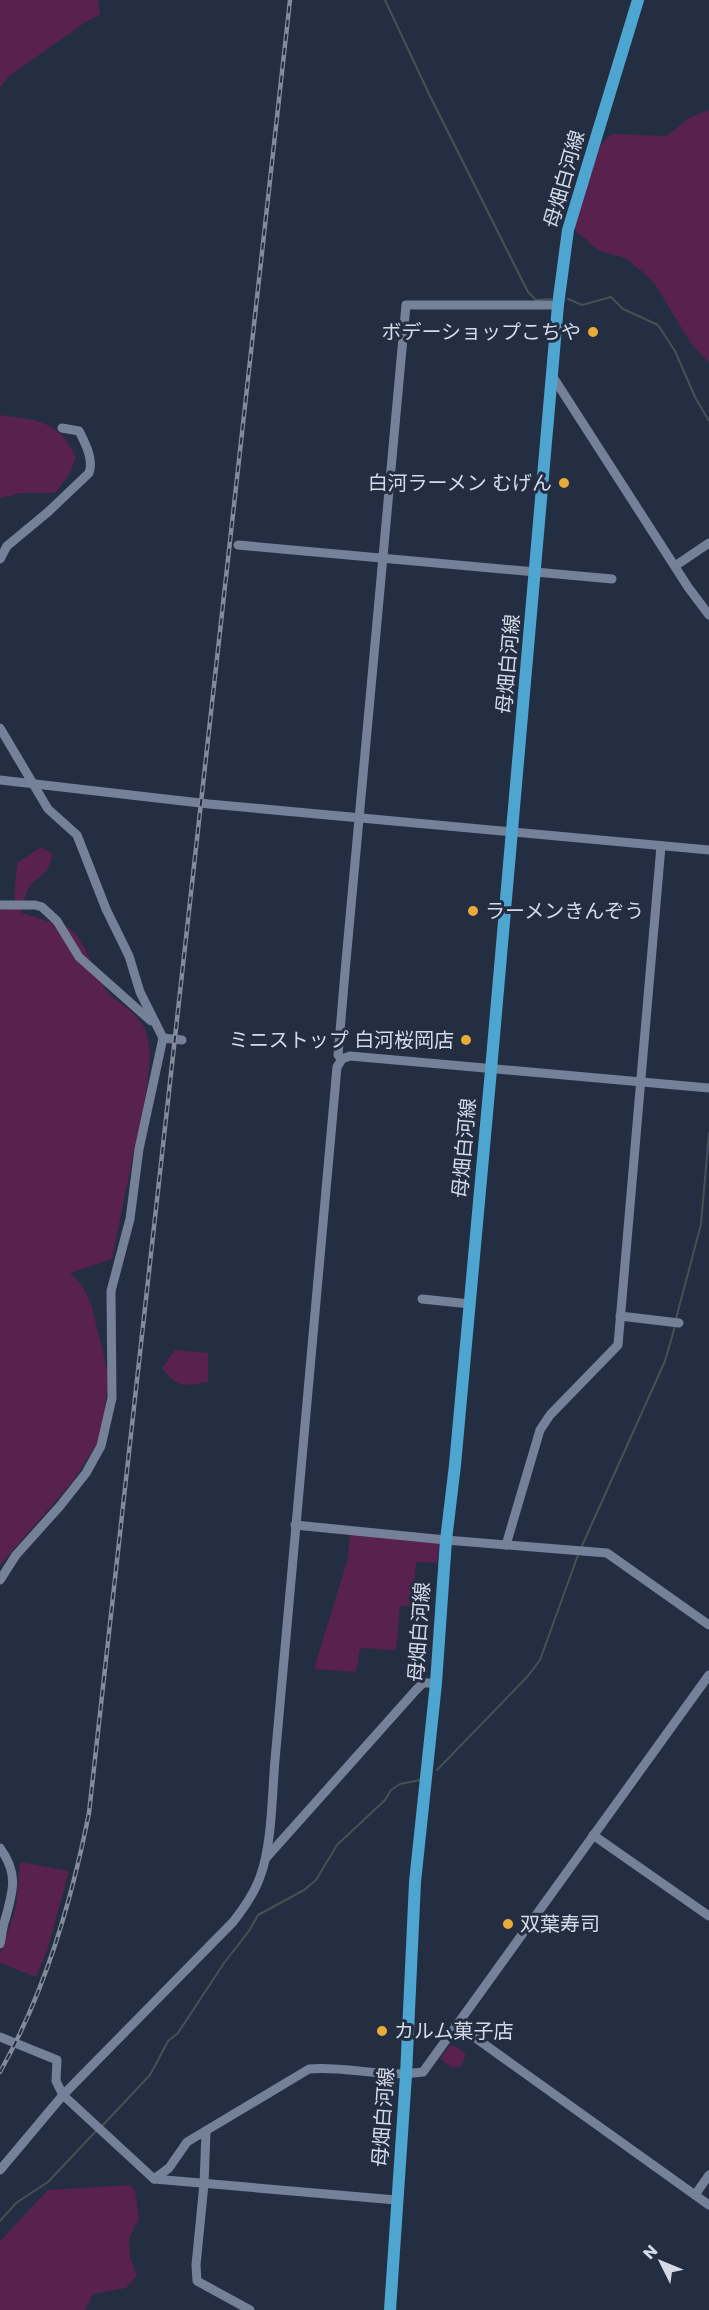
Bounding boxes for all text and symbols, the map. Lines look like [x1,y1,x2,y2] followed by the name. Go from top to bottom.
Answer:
[537,127,591,231] street label: 母畑白河線
[381,318,581,346] place label: ボデーショップこちや
[586,325,600,339] marker: ボデーショップこちや
[367,469,552,497] place label: 白河ラーメン むげん
[557,476,571,490] marker: 白河ラーメン むげん
[490,613,526,715] street label: 母畑白河線
[485,897,644,925] place label: ラーメンきんぞう
[466,904,480,918] marker: ラーメンきんぞう
[229,1026,454,1054] place label: ミニストップ 白河桜岡店
[459,1033,473,1047] marker: ミニストップ 白河桜岡店
[446,1097,482,1199] street label: 母畑白河線
[402,1581,436,1683] street label: 母畑白河線
[520,1910,600,1938] place label: 双葉寿司
[501,1917,515,1931] marker: 双葉寿司
[394,2017,514,2045] place label: カルム菓子店
[375,2024,389,2038] marker: カルム菓子店
[366,2066,400,2168] street label: 母畑白河線
[631,2232,691,2292] north arrow
[638,2240,663,2264] text: N

